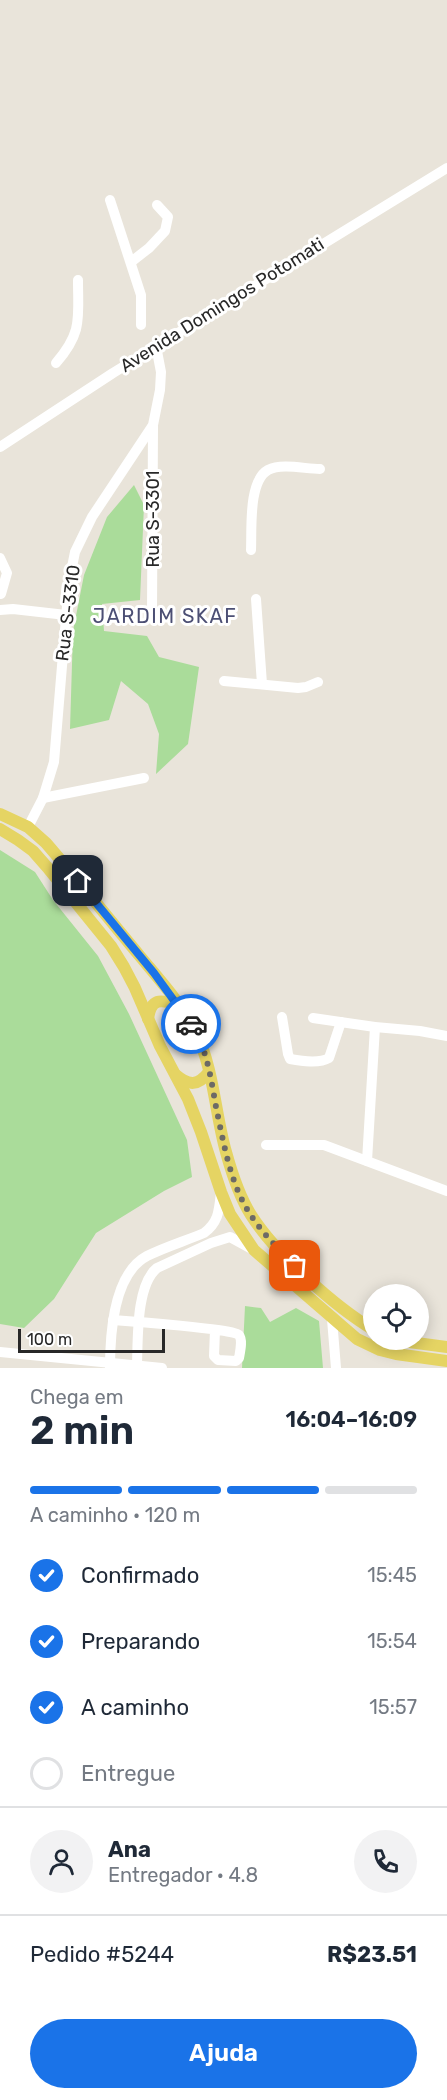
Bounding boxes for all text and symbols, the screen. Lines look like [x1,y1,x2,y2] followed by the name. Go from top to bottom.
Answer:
[116,233,328,377] street label: Avenida Domingos Potomati
[142,470,164,568] street label: Rua S-3301
[51,564,85,662] street label: Rua S-3310
[93,604,237,628] district label: JARDIM SKAF
[52,855,103,906] pin
[61,864,94,897] icon: home
[161,994,221,1054] courier
[175,1008,208,1041] icon: car
[269,1240,320,1291] pin
[278,1249,311,1282] icon: bag
[363,1284,429,1350] map controls
[363,1284,429,1350] button: locate
[18,1326,165,1354] scale bar
[27,1330,72,1349] text: 100 m
[30,1385,124,1409] text: Chega em
[286,1406,417,1433] text: 16:04–16:09
[30,1408,134,1454] text: 2 min
[30,1503,200,1527] text: A caminho · 120 m
[30,1559,63,1592] icon: check
[81,1562,199,1589] text: Confirmado
[367,1563,417,1587] text: 15:45
[30,1625,63,1658] icon: check
[81,1628,200,1655] text: Preparando
[367,1629,417,1653] text: 15:54
[30,1691,63,1724] icon: check
[81,1694,189,1721] text: A caminho
[369,1695,417,1719] text: 15:57
[81,1760,175,1787] text: Entregue
[30,1830,93,1893] button: person
[354,1830,417,1893] button: phone
[108,1836,151,1863] text: Ana
[108,1863,258,1887] text: Entregador · 4.8
[30,1941,174,1968] text: Pedido #5244
[327,1941,417,1968] text: R$23.51
[30,2019,417,2088] button: Ajuda

